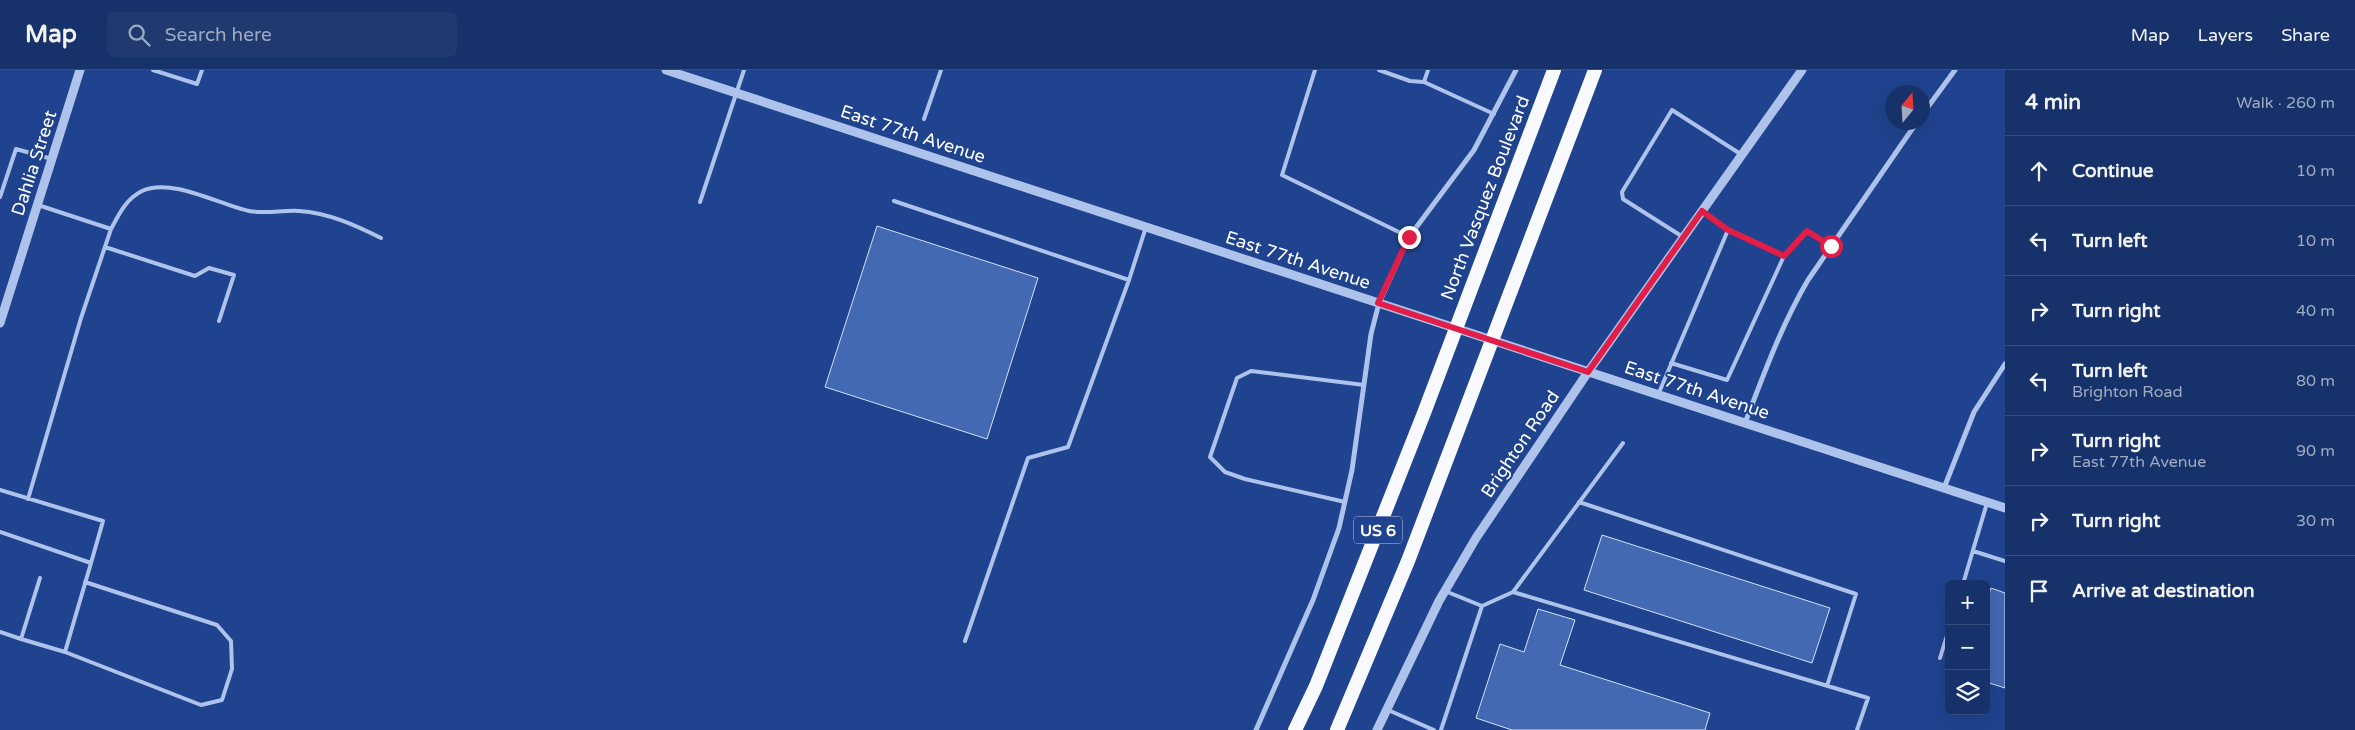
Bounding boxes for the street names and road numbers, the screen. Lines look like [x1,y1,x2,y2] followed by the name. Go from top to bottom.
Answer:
[1436,93,1534,303] street label: North Vasquez Boulevard
[838,100,988,168] street label: East 77th Avenue
[7,107,61,219] street label: Dahlia Street
[1223,226,1373,294] street label: East 77th Avenue
[1622,356,1772,424] street label: East 77th Avenue
[1476,386,1564,502] street label: Brighton Road
[1354,516,1402,544] road number: US 6

